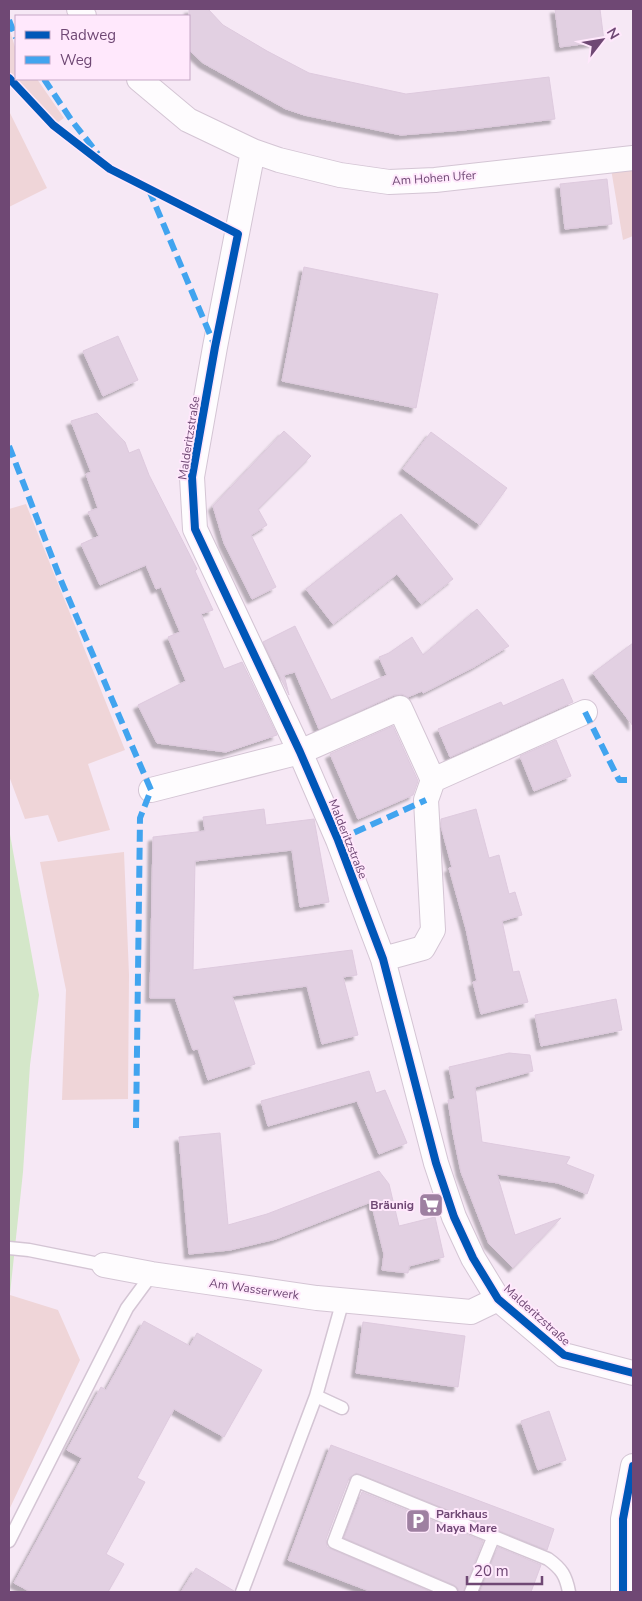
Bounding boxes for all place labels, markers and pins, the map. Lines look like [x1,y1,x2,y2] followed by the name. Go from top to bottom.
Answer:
[418,1192,444,1218] supermarket icon: Bräunig
[370,1197,414,1213] place label: Bräunig
[436,1506,498,1536] place label: Parkhaus Maya Mare
[405,1508,431,1534] parking icon: Parkhaus Maya Mare

